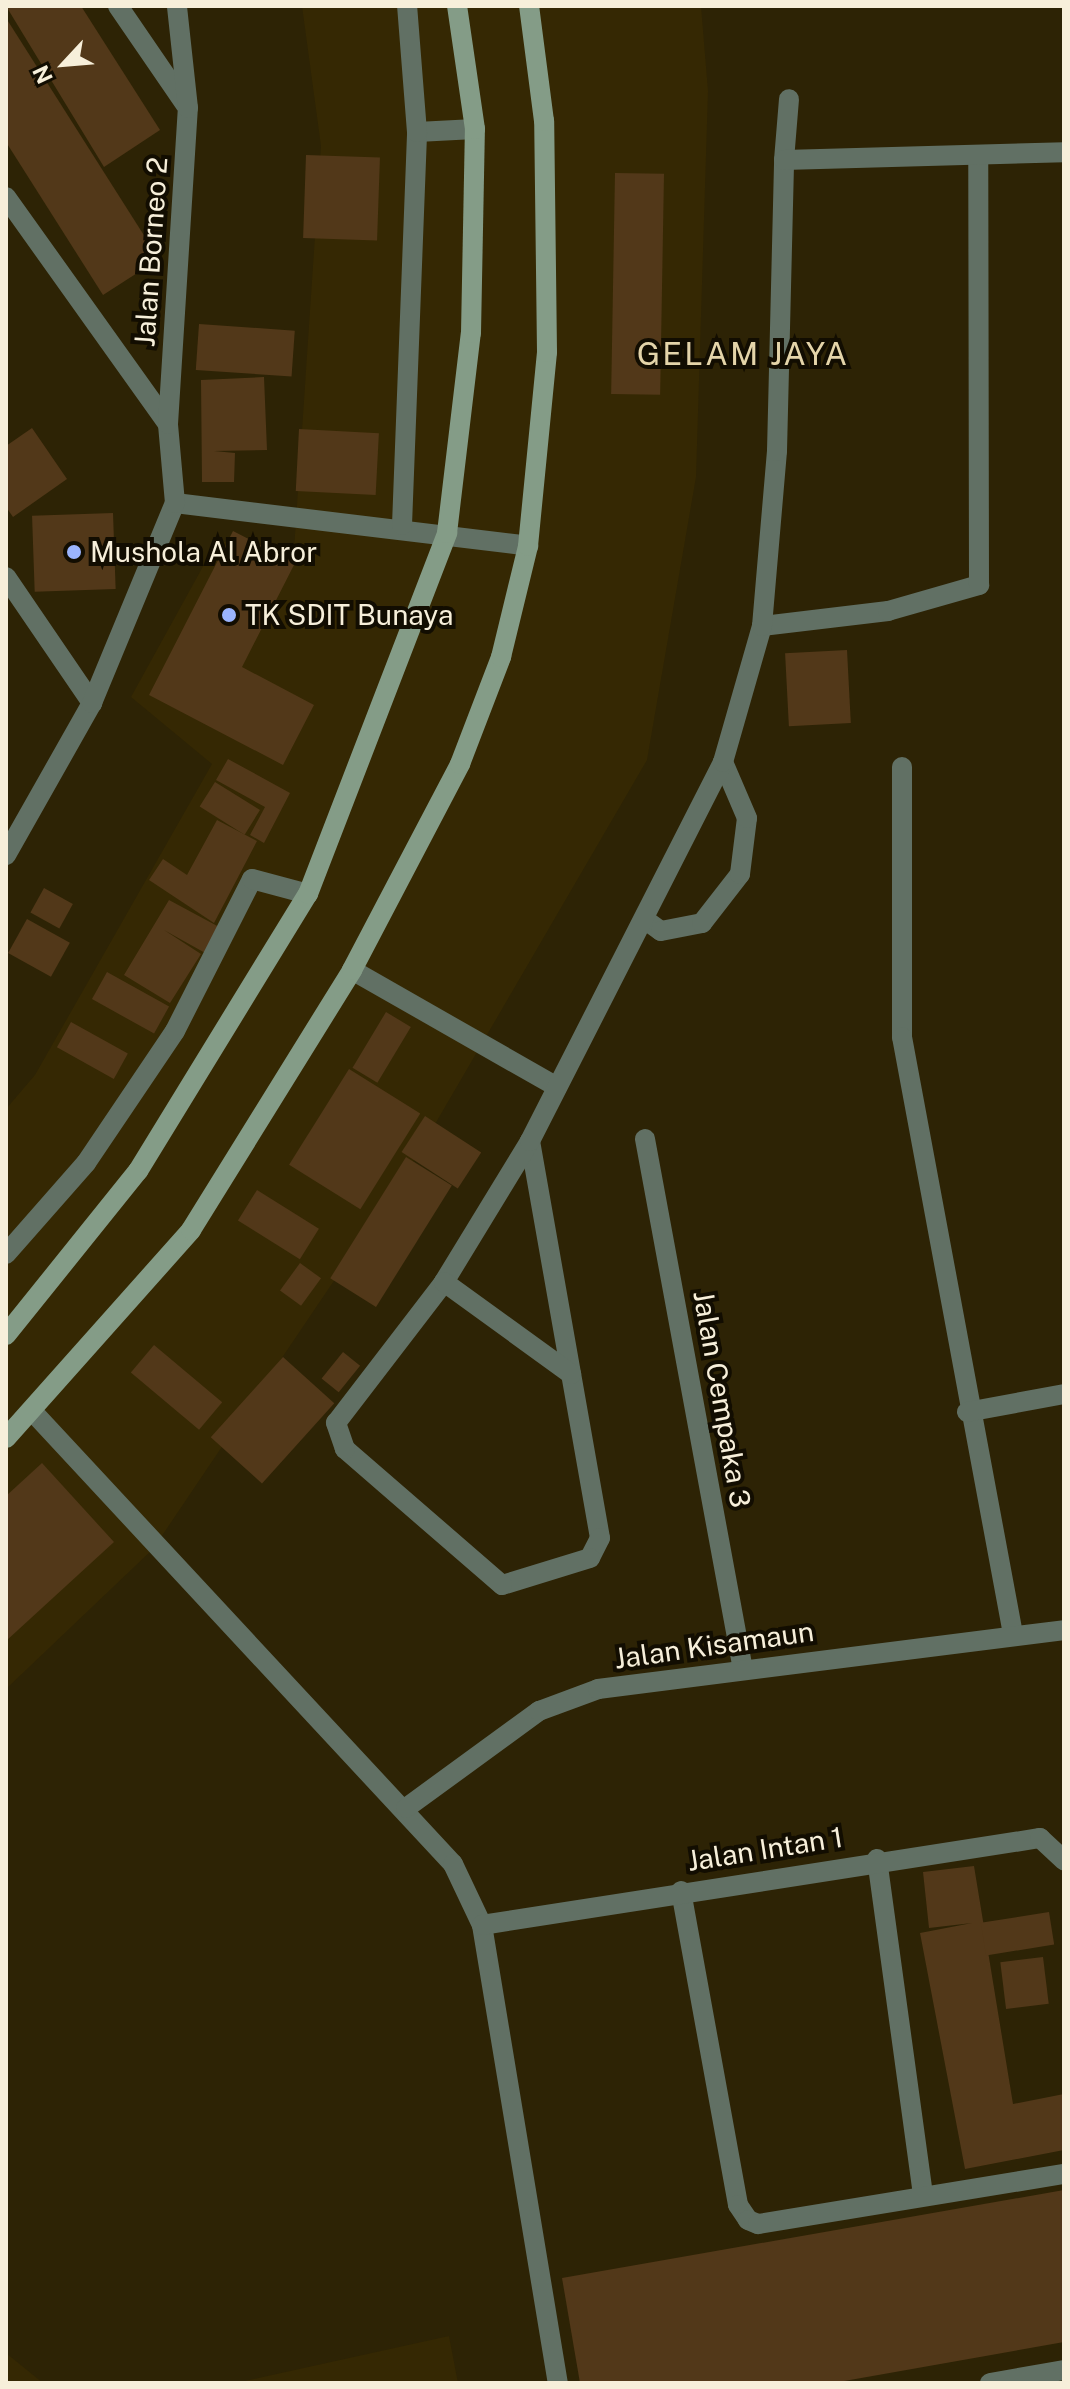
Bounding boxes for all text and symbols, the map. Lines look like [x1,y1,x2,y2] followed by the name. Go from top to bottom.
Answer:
[24,24,104,104] north arrow
[27,61,58,88] text: N
[128,156,174,348] street label: Jalan Borneo 2
[637,335,849,373] district label: GELAM JAYA
[90,535,317,569] place label: Mushola Al Abror
[65,543,83,561] marker: Mushola Al Abror
[245,598,453,632] place label: TK SDIT Bunaya
[220,606,238,624] marker: TK SDIT Bunaya
[686,1288,758,1510] street label: Jalan Cempaka 3
[612,1614,816,1676] street label: Jalan Kisamaun
[685,1820,845,1878] street label: Jalan Intan 1

